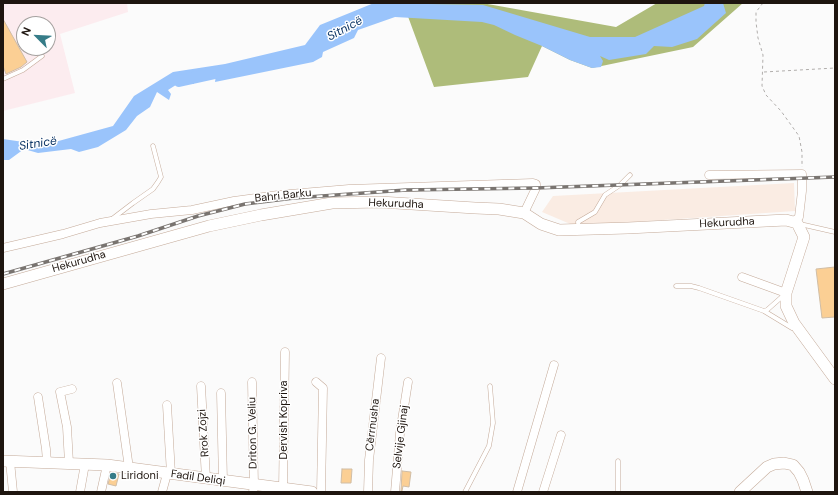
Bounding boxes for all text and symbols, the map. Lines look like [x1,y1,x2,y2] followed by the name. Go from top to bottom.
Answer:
[325,14,365,44] water label: Sitnicë
[16,16,56,56] north arrow
[18,25,34,38] text: N
[18,134,58,154] water label: Sitnicë
[254,186,312,206] street label: Bahri Barku
[368,196,424,212] street label: Hekurudha
[699,215,755,231] street label: Hekurudha
[51,248,107,276] street label: Hekurudha
[277,381,291,459] street label: Dervish Kopriva
[246,397,260,469] street label: Driton G. Veliu
[363,398,383,452] street label: Cërrnusha
[391,404,411,470] street label: Selvije Gjinaj
[196,408,212,458] street label: Rrok Zojzi
[170,468,226,488] street label: Fadil Deliqi
[121,469,159,483] place label: Liridoni
[108,471,118,481] marker: Liridoni

